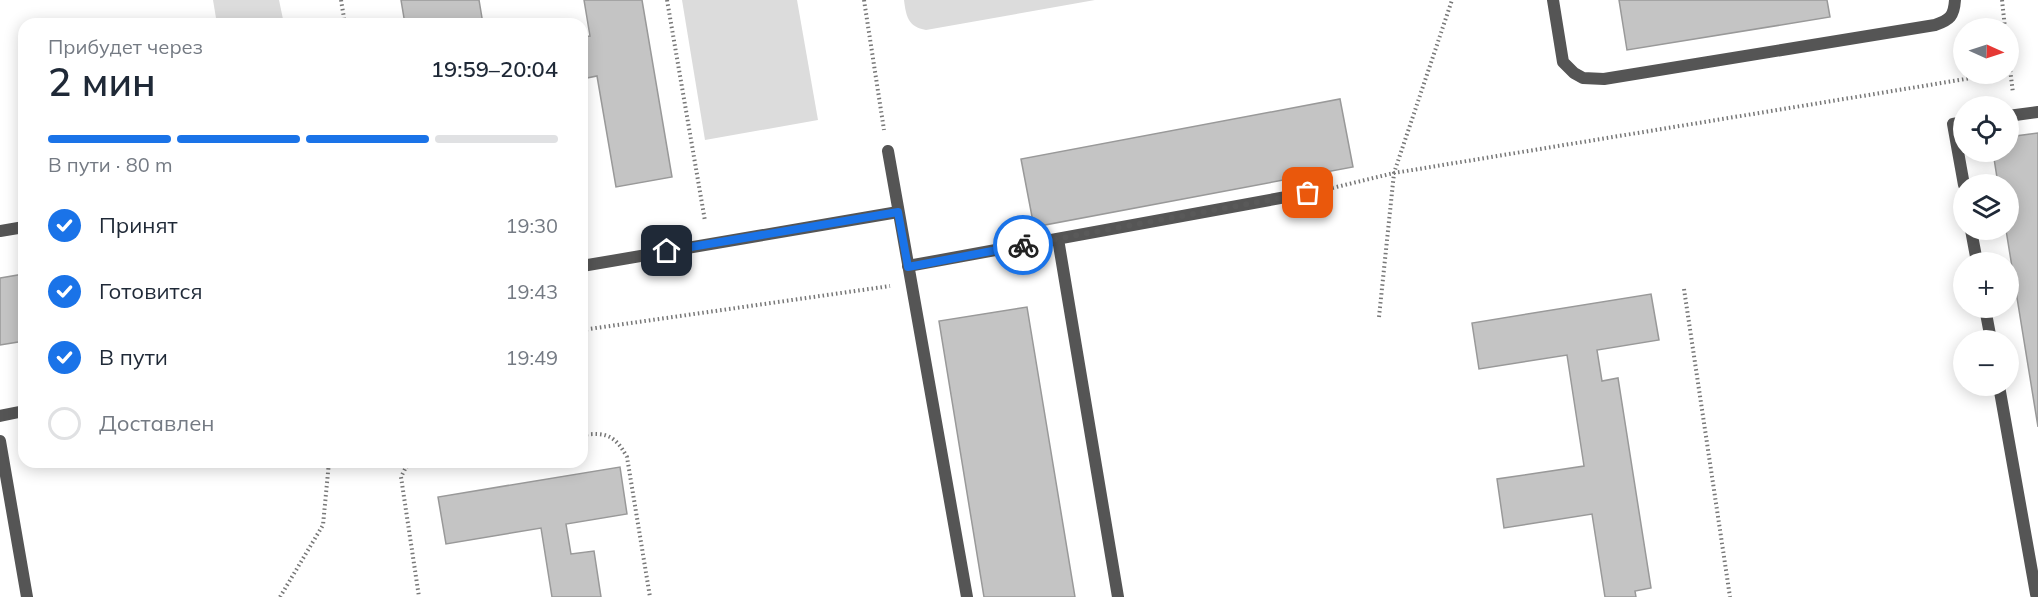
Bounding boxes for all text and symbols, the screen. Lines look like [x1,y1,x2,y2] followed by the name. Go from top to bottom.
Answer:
[1953,18,2019,84] north arrow
[1953,18,2019,396] map controls
[48,34,203,59] text: Прибудет через
[431,55,558,83] text: 19:59–20:04
[48,57,156,106] text: 2 мин
[1953,96,2019,162] button: locate
[48,152,172,177] text: В пути · 80 m
[1282,167,1333,218] pin
[1953,174,2019,240] button: layers
[1291,176,1324,209] icon: bag
[48,209,81,242] icon: check
[99,211,178,239] text: Принят
[505,213,558,238] text: 19:30
[993,215,1053,275] courier
[641,225,692,276] pin
[1007,229,1040,262] icon: bike
[650,234,683,267] icon: home
[1953,252,2019,318] button: +
[48,275,81,308] icon: check
[99,277,203,305] text: Готовится
[505,279,558,304] text: 19:43
[1953,330,2019,396] button: −
[48,341,81,374] icon: check
[99,343,168,371] text: В пути
[505,345,558,370] text: 19:49
[99,409,215,437] text: Доставлен

